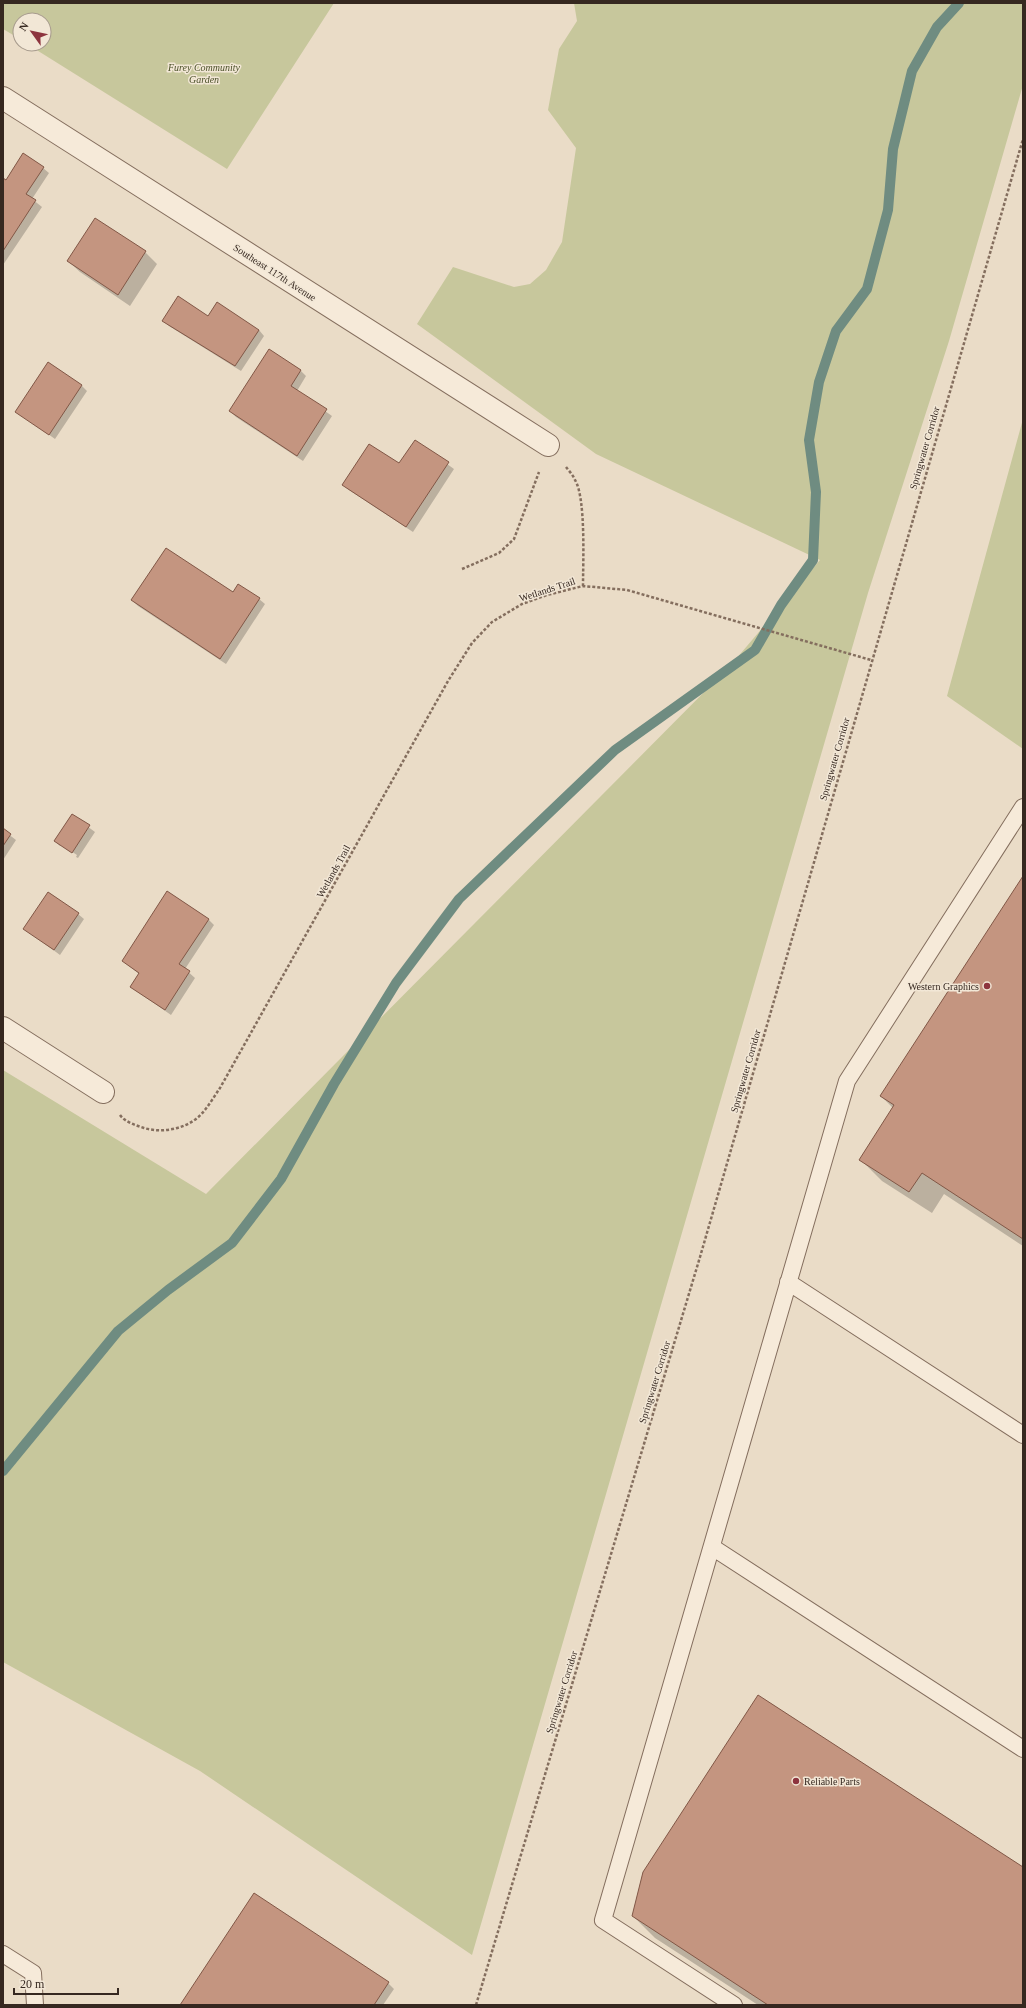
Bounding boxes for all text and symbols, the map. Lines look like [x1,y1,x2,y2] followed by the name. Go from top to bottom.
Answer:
[12,12,52,52] north arrow
[16,20,31,33] text: N
[167,62,241,85] park label: Furey Community Garden
[231,242,318,304] street label: Southeast 117th Avenue
[907,405,942,491] street label: Springwater Corridor
[518,575,577,604] street label: Wetlands Trail
[817,716,852,802] street label: Springwater Corridor
[314,843,353,899] street label: Wetlands Trail
[908,981,979,992] place label: Western Graphics
[982,981,992,991] marker: Western Graphics
[728,1028,763,1114] street label: Springwater Corridor
[637,1339,672,1425] street label: Springwater Corridor
[544,1649,579,1735] street label: Springwater Corridor
[791,1776,801,1786] marker: Reliable Parts
[804,1776,860,1787] place label: Reliable Parts
[14,1970,118,1996] scale bar
[20,1977,45,1991] text: 20 m

